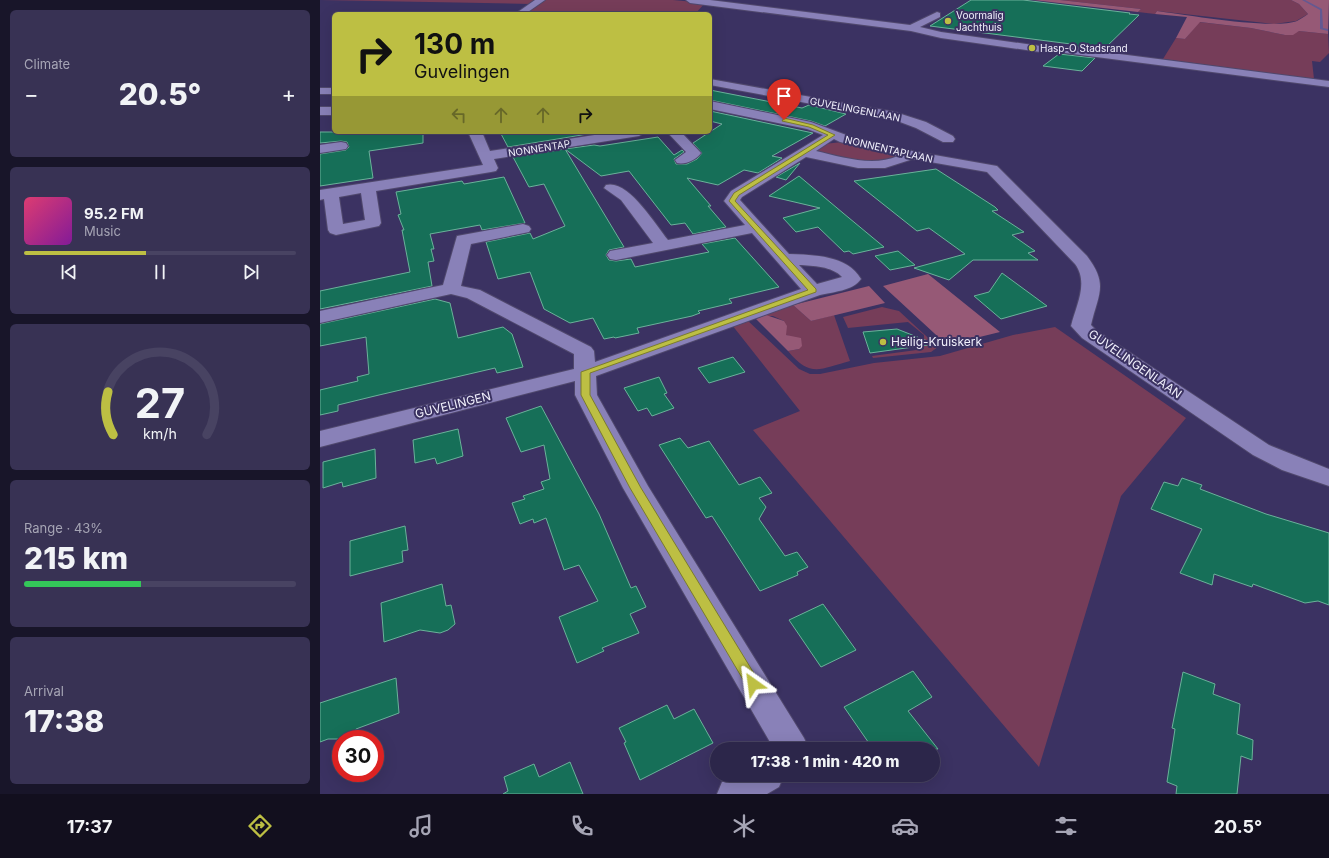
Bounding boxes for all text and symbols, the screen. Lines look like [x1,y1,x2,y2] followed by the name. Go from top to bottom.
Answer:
[956,9,1004,33] place label: Voormalig Jachthuis
[943,16,953,26] marker: Voormalig Jachthuis
[414,27,495,61] text: 130 m
[348,28,400,80] icon: right
[1040,42,1128,54] place label: Hasp-O Stadsrand
[1027,43,1037,53] marker: Hasp-O Stadsrand
[24,56,70,72] text: Climate
[414,61,510,82] text: Guvelingen
[119,76,201,112] text: 20.5°
[767,79,801,120] pin
[24,81,39,107] text: −
[281,81,296,107] text: +
[773,85,795,107] icon: arrive
[809,94,901,124] street label: GUVELINGENLAAN
[448,104,470,126] icon: left
[490,104,512,126] icon: ahead
[532,104,554,126] icon: ahead
[574,104,596,126] icon: right
[844,133,934,165] street label: NONNENTAPLAAN
[507,137,571,159] street label: NONNENTAP
[84,204,144,223] text: 95.2 FM
[84,223,121,239] text: Music
[58,261,80,283] icon: previous
[149,261,171,283] icon: pause
[240,261,262,283] icon: next
[1086,326,1185,401] street label: GUVELINGENLAAN
[891,334,982,349] place label: Heilig-Kruiskerk
[878,337,888,347] marker: Heilig-Kruiskerk
[135,378,185,428] text: 27
[413,388,492,421] street label: GUVELINGEN
[143,425,177,442] text: km/h
[24,520,103,536] text: Range · 43%
[24,540,128,576] text: 215 km
[732,663,774,705] position arrow
[24,683,64,699] text: Arrival
[24,703,104,739] text: 17:38
[332,730,384,782] speed limit sign: 30
[751,752,899,771] text: 17:38 · 1 min · 420 m
[246,812,274,840] icon: directions
[407,812,435,840] icon: music
[568,812,596,840] icon: phone
[730,812,758,840] icon: climate
[891,812,919,840] icon: car
[1052,812,1080,840] icon: filters
[67,816,112,837] text: 17:37
[1214,816,1262,837] text: 20.5°

